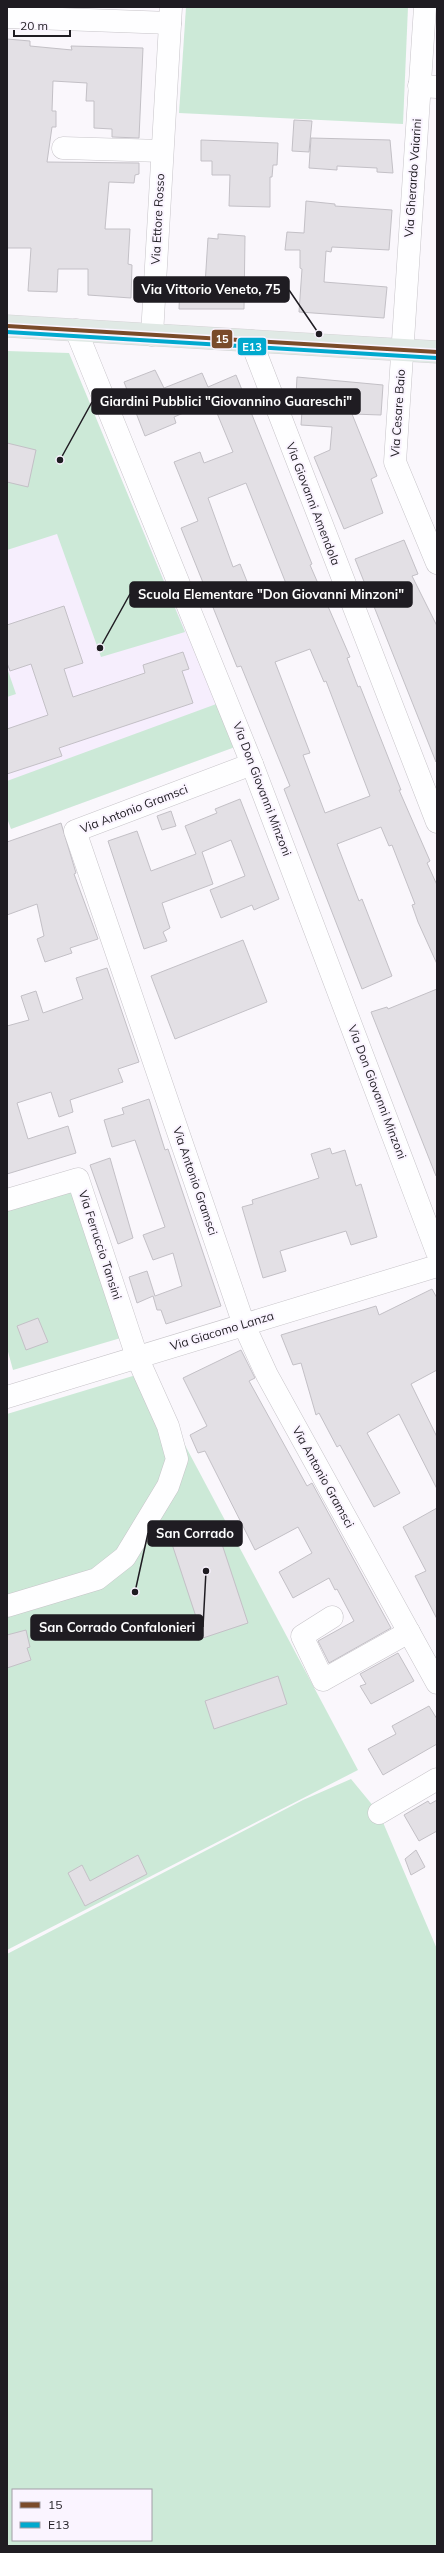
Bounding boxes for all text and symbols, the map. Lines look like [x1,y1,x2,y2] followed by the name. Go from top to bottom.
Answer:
[14,12,70,38] scale bar
[20,18,48,33] text: 20 m
[401,118,424,238] street label: Via Gherardo Vaiarini
[148,173,167,265] street label: Via Ettore Rosso
[134,277,289,302] callout: Via Vittorio Veneto, 75
[140,281,281,297] text: Via Vittorio Veneto, 75
[211,329,233,349] line badge: 15
[215,332,229,346] text: 15
[237,337,267,356] line badge: E13
[242,340,262,354] text: E13
[387,368,408,457] street label: Via Cesare Baio
[92,389,360,414] callout: Giardini Pubblici "Giovannino Guareschi"
[100,393,352,409] text: Giardini Pubblici "Giovannino Guareschi"
[283,440,344,567] street label: Via Giovanni Amendola
[130,582,412,607] callout: Scuola Elementare "Don Giovanni Minzoni"
[138,586,404,602] text: Scuola Elementare "Don Giovanni Minzoni"
[230,720,295,858] street label: Via Don Giovanni Minzoni
[78,781,190,836] street label: Via Antonio Gramsci
[345,1023,410,1161] street label: Via Don Giovanni Minzoni
[170,1125,221,1237] street label: Via Antonio Gramsci
[76,1188,125,1302] street label: Via Ferruccio Tansini
[168,1308,276,1353] street label: Via Giacomo Lanza
[289,1423,358,1530] street label: Via Antonio Gramsci
[148,1521,242,1546] callout: San Corrado
[156,1525,234,1541] text: San Corrado
[31,1615,203,1640] callout: San Corrado Confalonieri
[39,1619,195,1635] text: San Corrado Confalonieri
[12,2489,152,2541] legend
[48,2497,62,2512] text: 15
[48,2517,69,2532] text: E13

